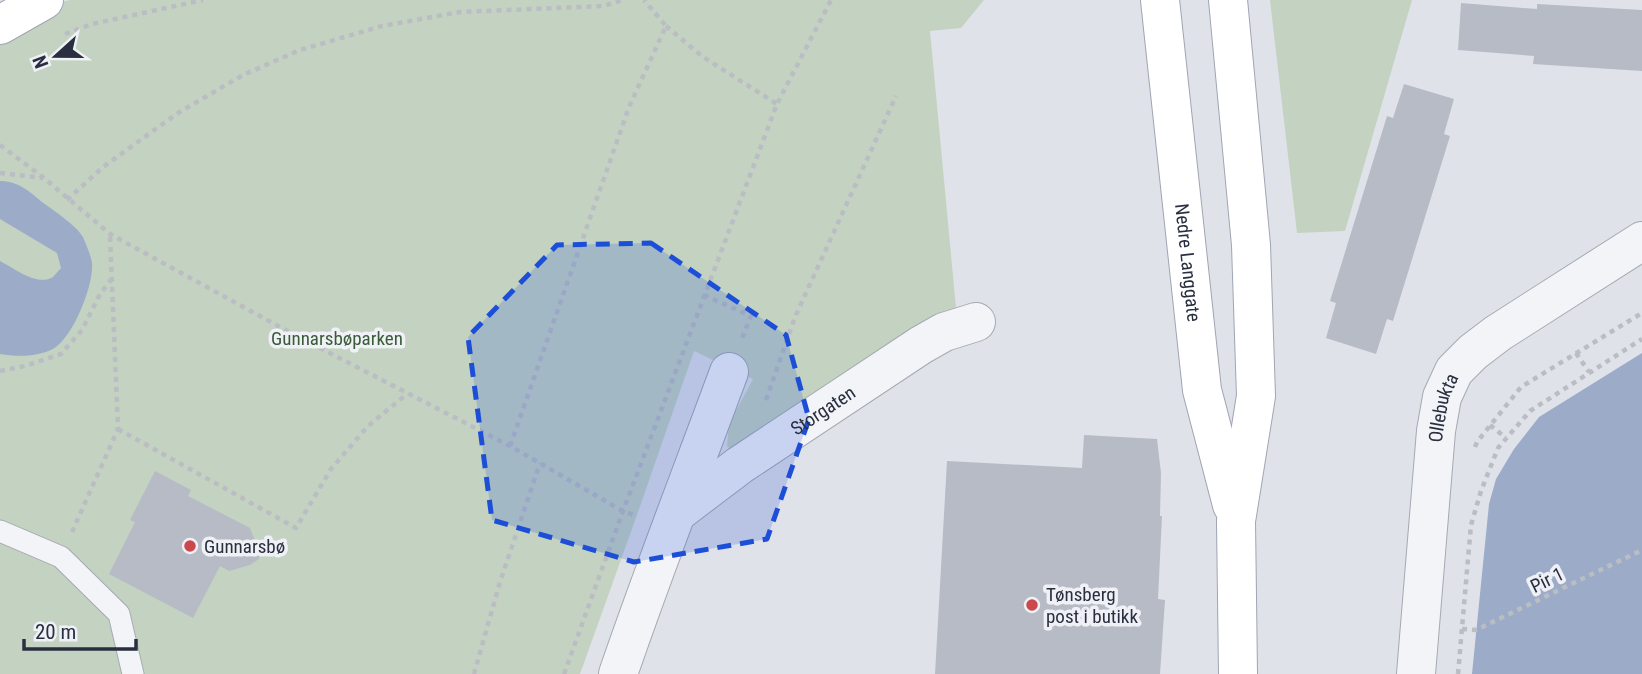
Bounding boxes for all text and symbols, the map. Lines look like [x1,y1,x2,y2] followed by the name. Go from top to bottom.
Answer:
[21,21,91,91] north arrow
[28,52,53,71] text: N
[1170,202,1206,323] street label: Nedre Langgate
[271,327,403,350] park label: Gunnarsbøparken
[1424,369,1463,443] street label: Ollebukta
[786,381,859,440] street label: Storgaten
[204,535,285,558] place label: Gunnarsbø
[182,538,198,554] marker: Gunnarsbø
[1526,562,1568,598] street label: Pir 1
[1046,583,1138,628] place label: Tønsberg post i butikk
[1024,597,1040,613] marker: Tønsberg post i butikk
[24,608,136,652] scale bar
[35,620,76,644] text: 20 m

